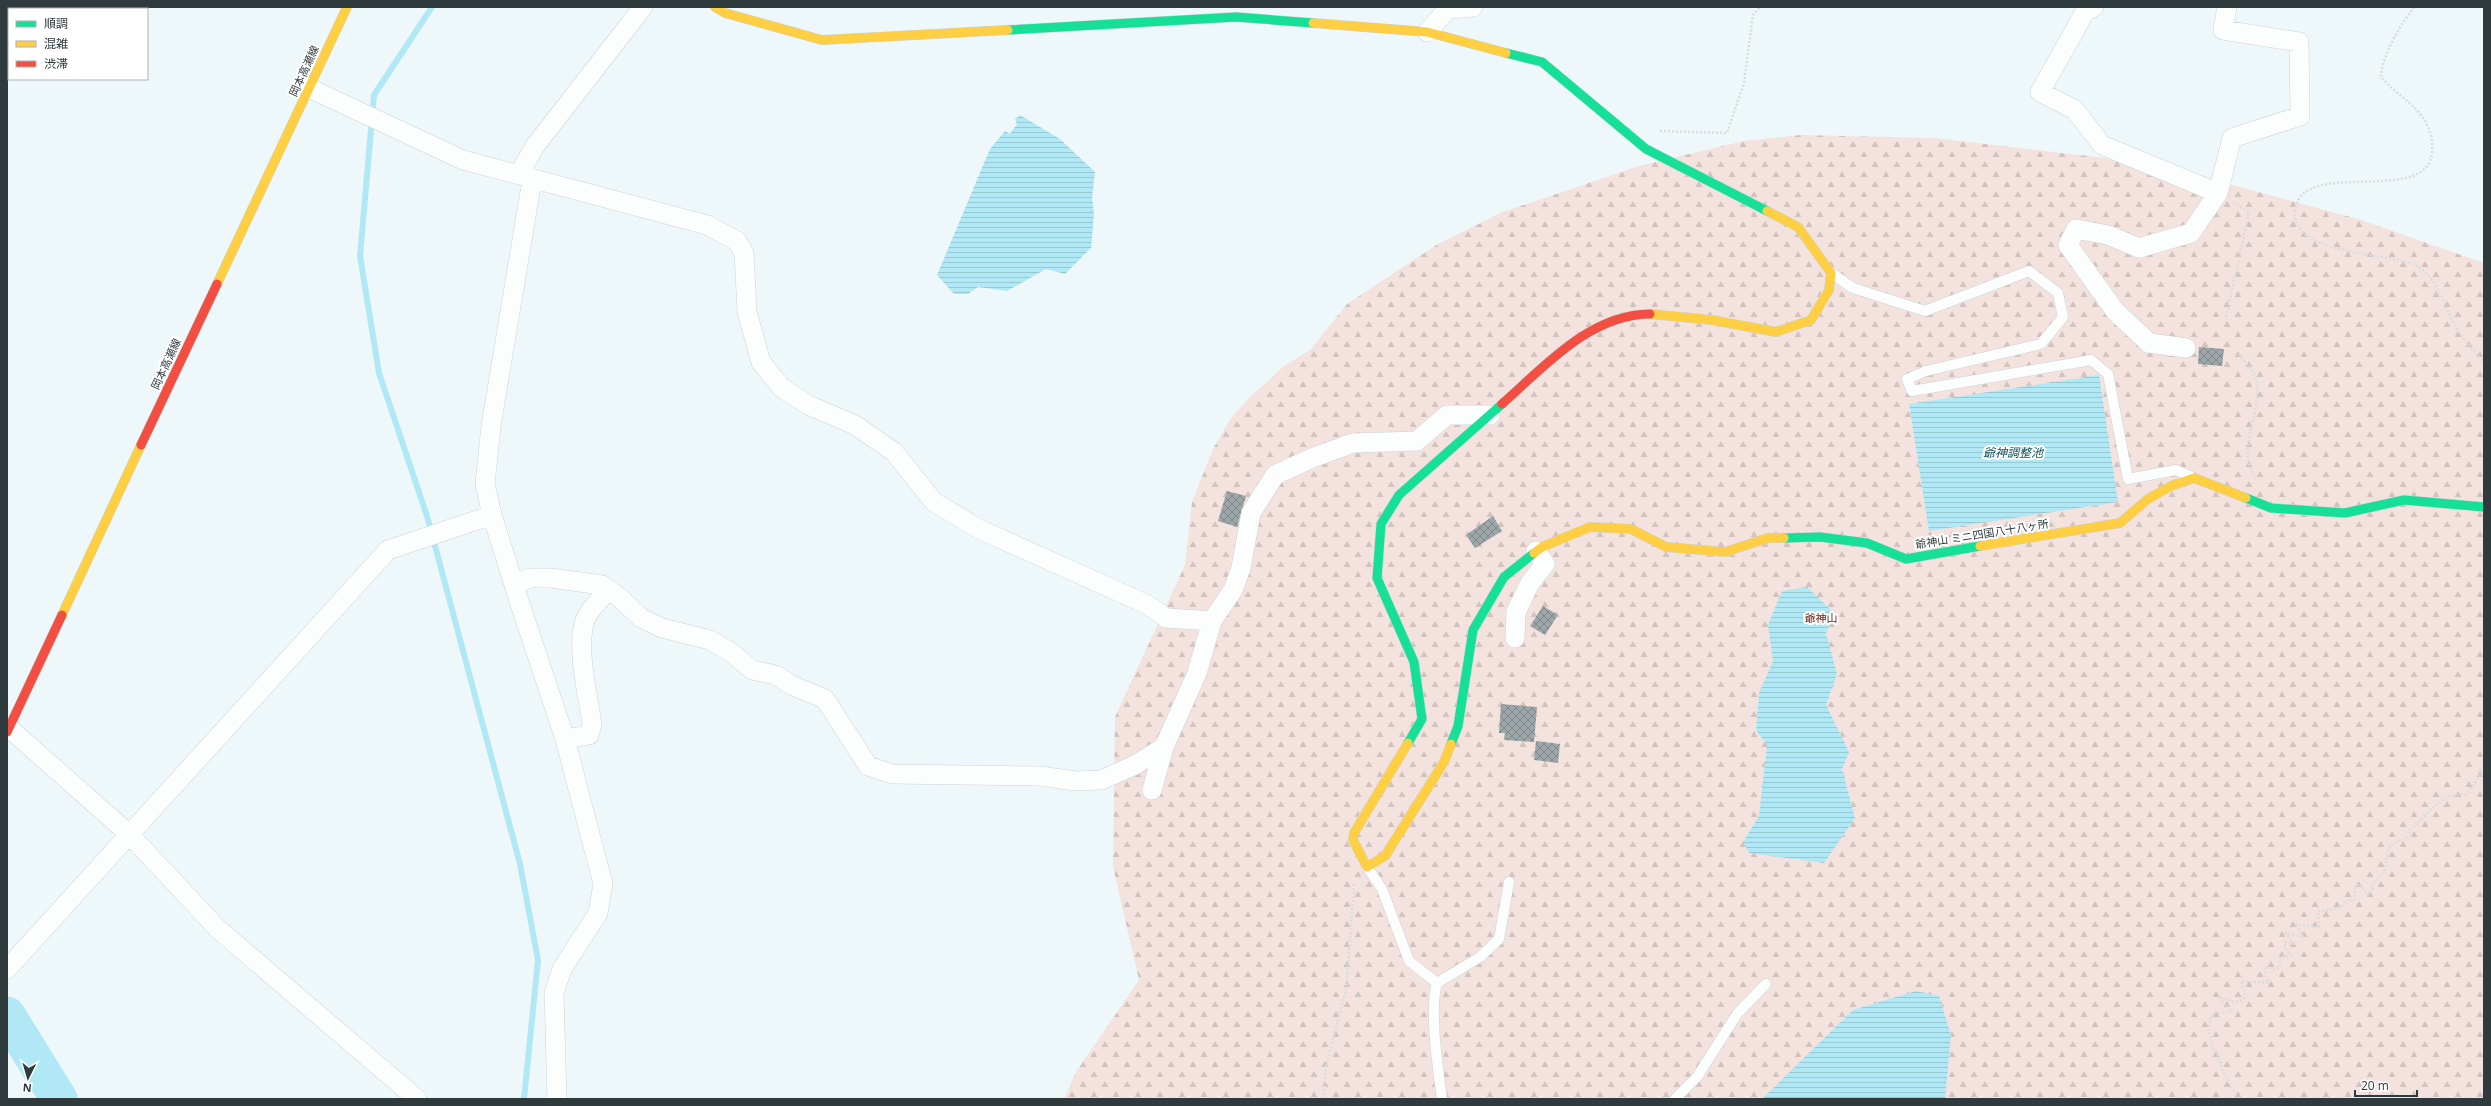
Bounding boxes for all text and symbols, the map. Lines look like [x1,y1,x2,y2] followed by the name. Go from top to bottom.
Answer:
[8,8,148,80] legend
[44,15,68,32] text: 順調
[44,35,68,52] text: 混雑
[285,43,322,99] street label: 岡本高瀬線
[44,55,68,72] text: 渋滞
[147,336,184,392] street label: 岡本高瀬線
[1983,444,2044,461] water label: 爺神調整池
[1914,515,2051,551] street label: 爺神山 ミニ四国八十八ヶ所
[1805,610,1838,625] park label: 爺神山
[8,1058,48,1098] north arrow
[2355,1072,2417,1098] scale bar
[2361,1077,2389,1094] text: 20 m
[22,1081,32,1096] text: N

